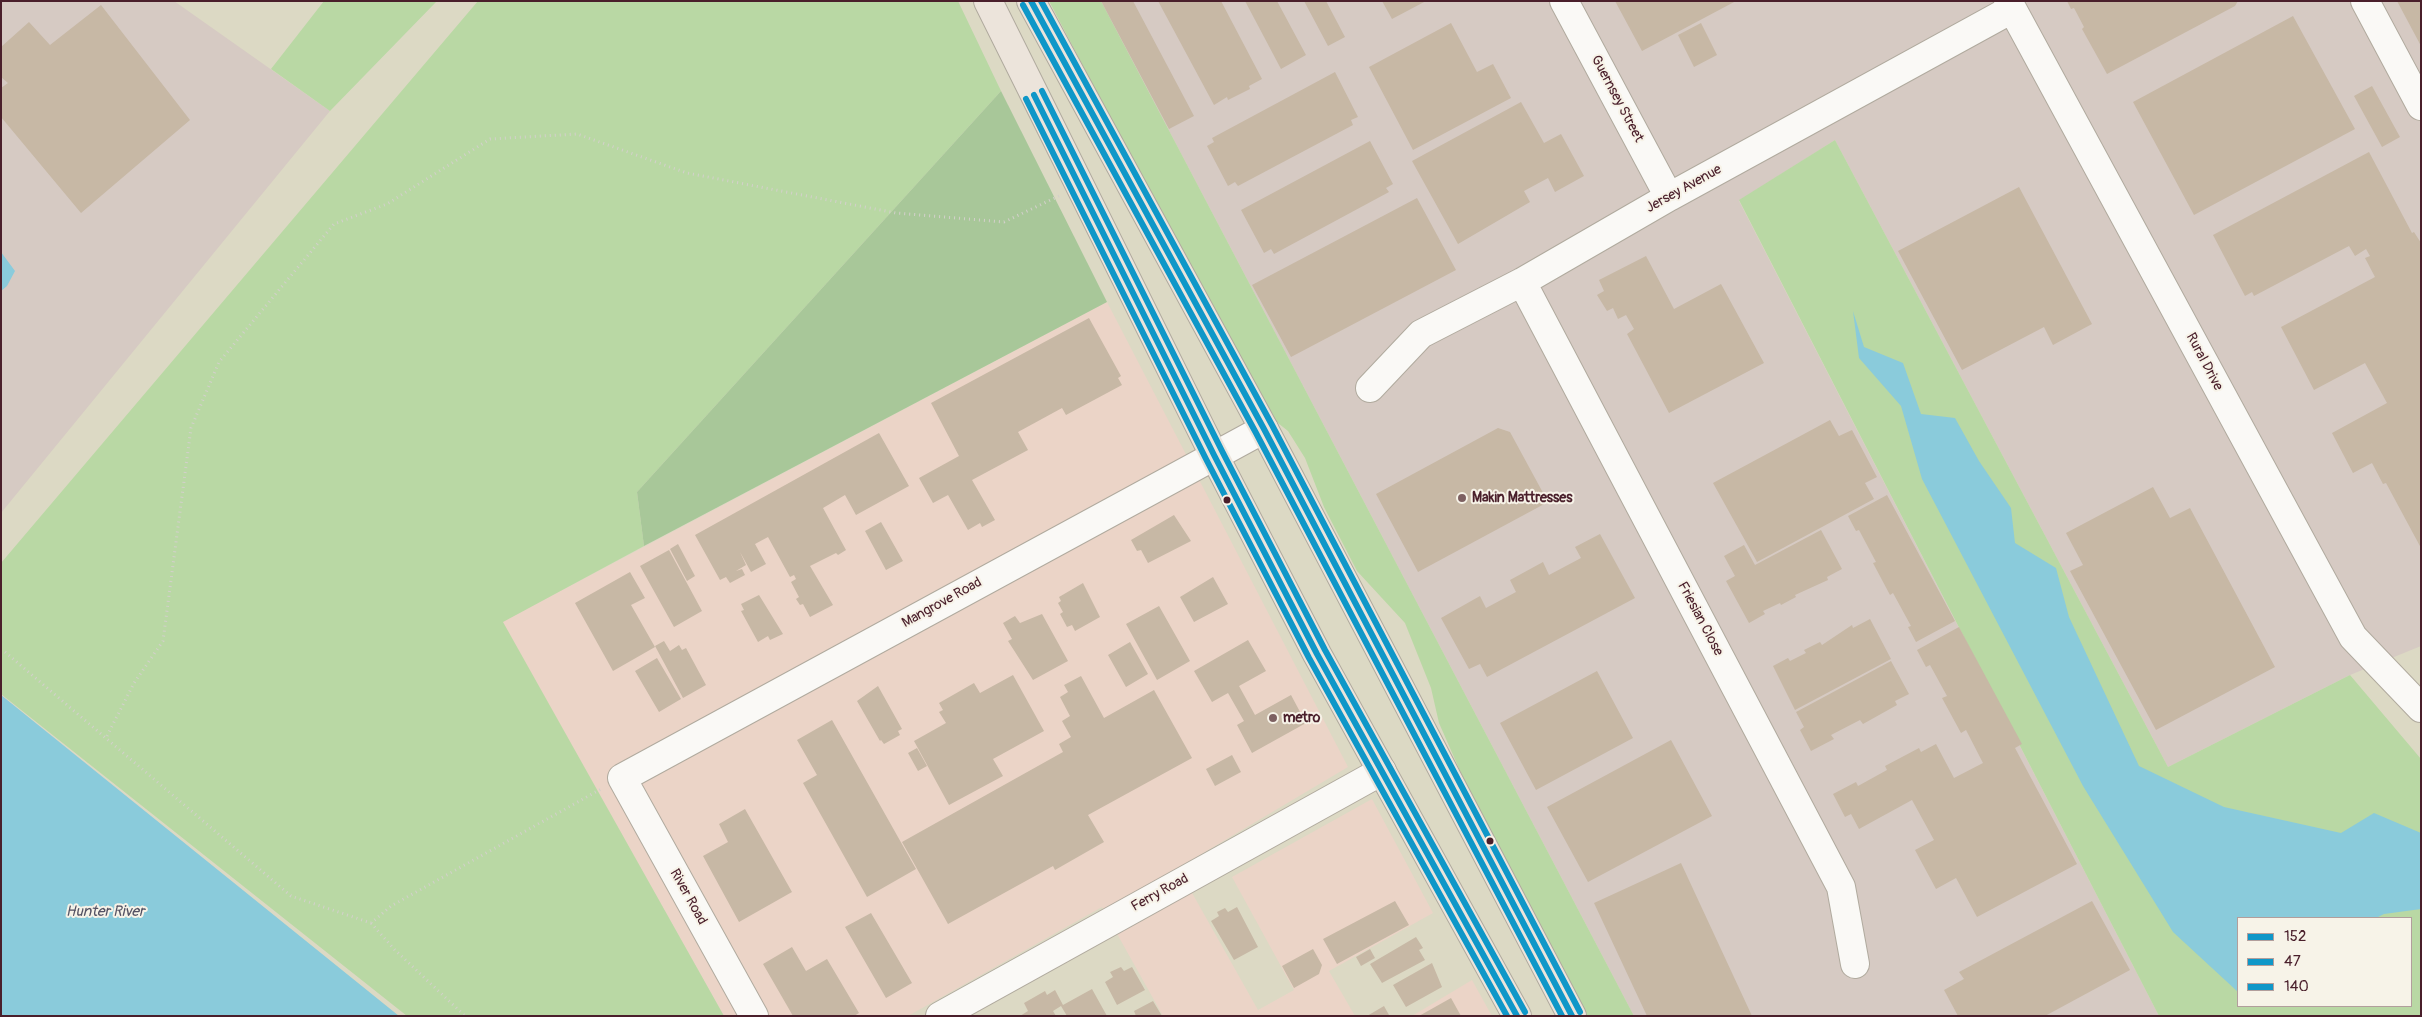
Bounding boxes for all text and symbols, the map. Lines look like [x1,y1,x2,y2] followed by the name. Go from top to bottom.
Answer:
[1587,53,1647,145] street label: Guernsey Street
[1643,161,1725,217] street label: Jersey Avenue
[2182,330,2226,394] street label: Rural Drive
[1472,490,1572,506] place label: Makin Mattresses
[1456,492,1468,504] marker: Makin Mattresses
[1222,495,1232,505] unlabelled marker
[899,574,985,632] street label: Mangrove Road
[1674,579,1726,659] street label: Friesian Close
[1283,710,1320,726] place label: metro
[1267,712,1279,724] marker: metro
[1485,836,1495,846] unlabelled marker
[666,866,710,928] street label: River Road
[1128,870,1192,916] street label: Ferry Road
[66,903,144,921] water label: Hunter River
[2237,917,2412,1007] legend
[2284,927,2306,946] text: 152
[2284,952,2301,971] text: 47
[2284,977,2309,996] text: 140

